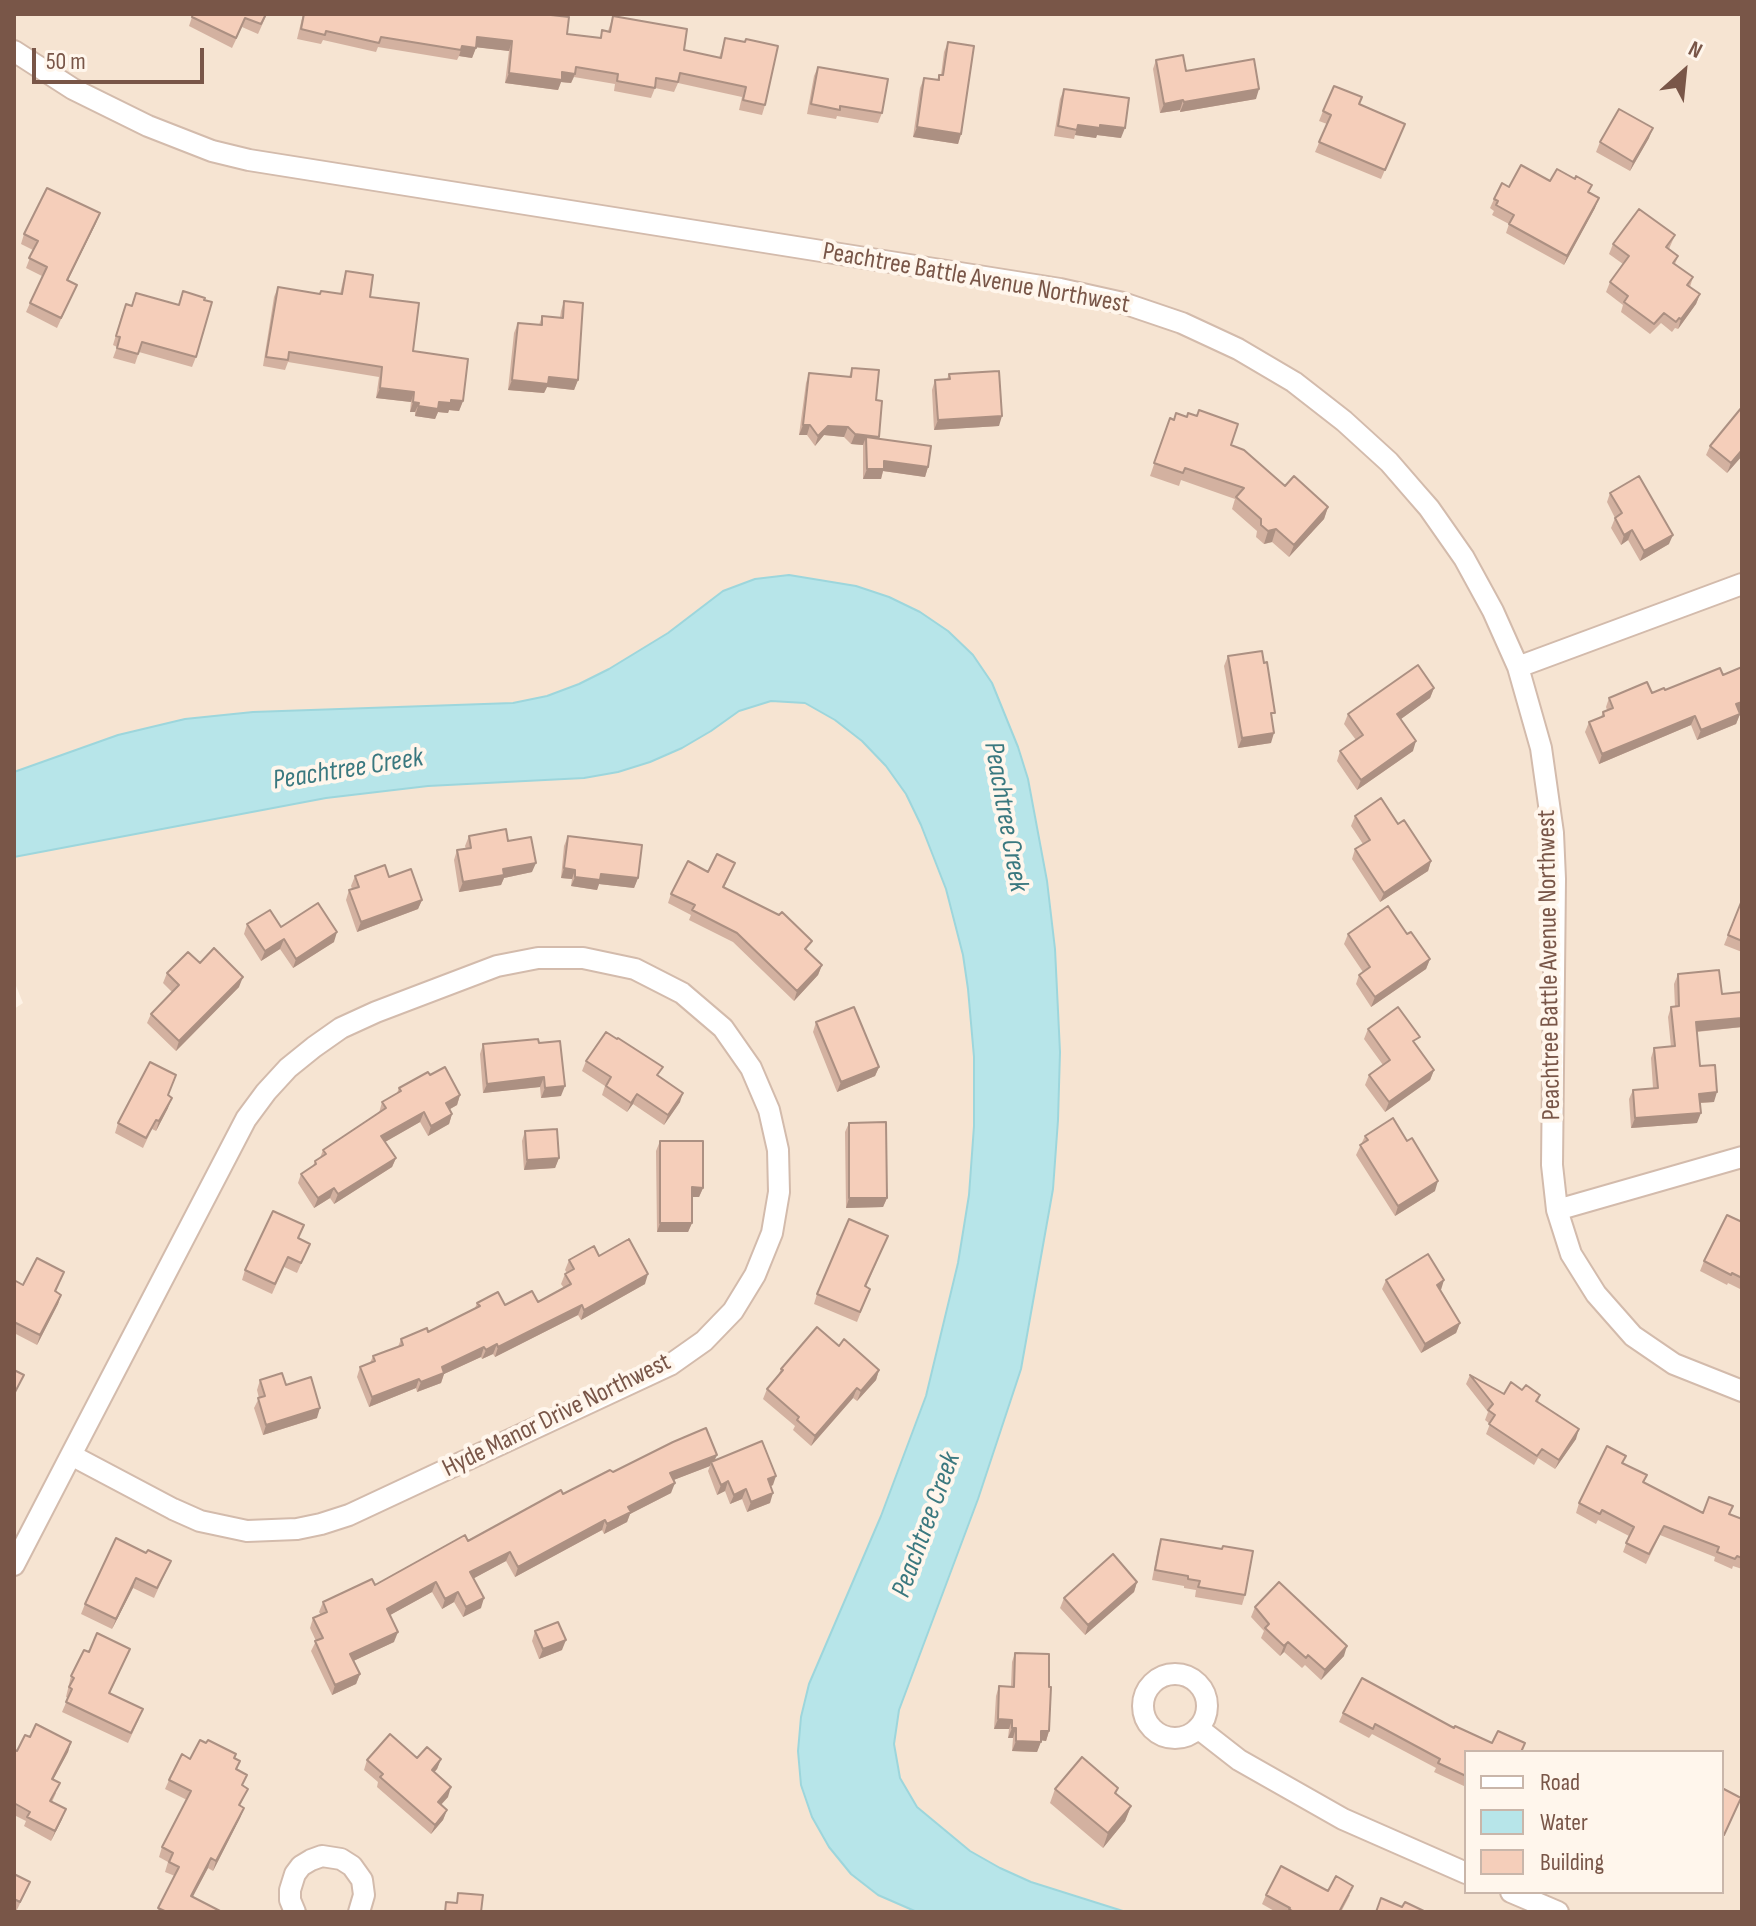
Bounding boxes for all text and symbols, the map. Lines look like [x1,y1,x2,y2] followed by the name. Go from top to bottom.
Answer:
[36,32,208,82] scale bar
[1644,32,1724,112] north arrow
[1684,35,1706,65] text: N
[46,47,86,76] text: 50 m
[820,237,1132,321] street label: Peachtree Battle Avenue Northwest
[975,739,1035,895] water label: Peachtree Creek
[270,742,426,798] water label: Peachtree Creek
[1532,809,1568,1121] street label: Peachtree Battle Avenue Northwest
[438,1347,676,1485] street label: Hyde Manor Drive Northwest
[885,1448,969,1602] water label: Peachtree Creek
[1464,1750,1724,1894] legend
[1540,1768,1580,1797] text: Road
[1540,1808,1588,1837] text: Water
[1540,1848,1604,1877] text: Building

